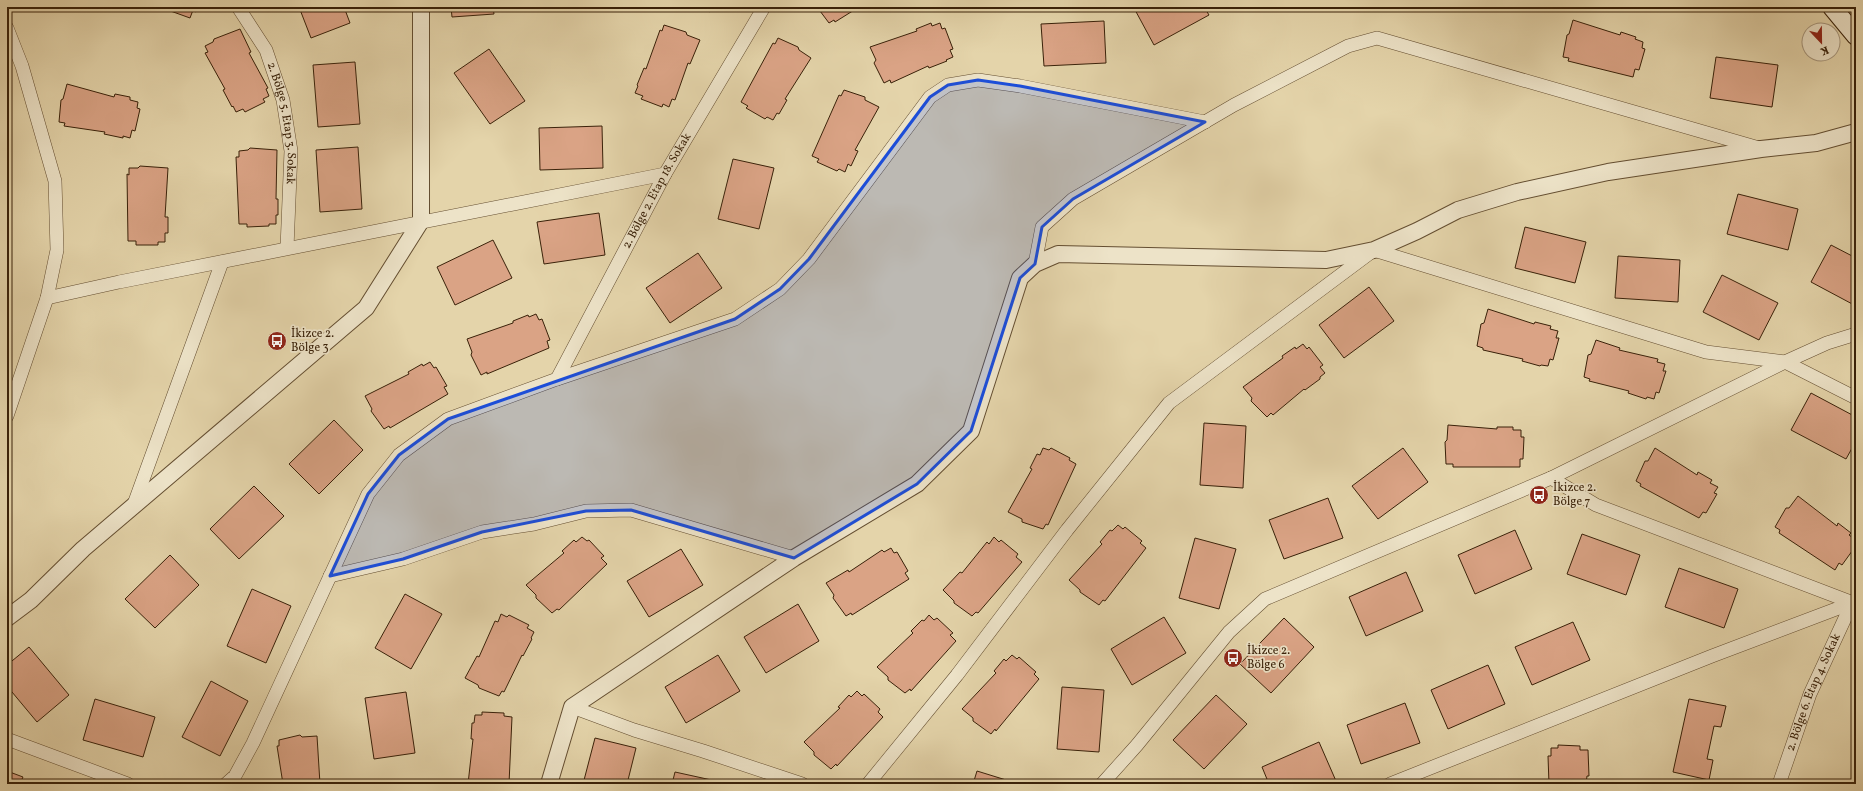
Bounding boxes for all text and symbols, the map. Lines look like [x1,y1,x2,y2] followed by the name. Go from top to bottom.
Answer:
[1801,22,1841,62] north arrow
[1818,41,1831,58] text: K
[263,60,299,185] street label: 2. Bölge 5. Etap 3. Sokak
[619,130,696,252] street label: 2. Bölge 2. Etap 18. Sokak
[291,326,334,356] place label: İkizce 2. Bölge 3
[266,330,288,352] bus stop icon: İkizce 2. Bölge 3
[1553,480,1596,510] place label: İkizce 2. Bölge 7
[1528,484,1550,506] bus stop icon: İkizce 2. Bölge 7
[1783,631,1845,753] street label: 2. Bölge 6. Etap 4. Sokak
[1247,643,1290,673] place label: İkizce 2. Bölge 6
[1222,647,1244,669] bus stop icon: İkizce 2. Bölge 6

